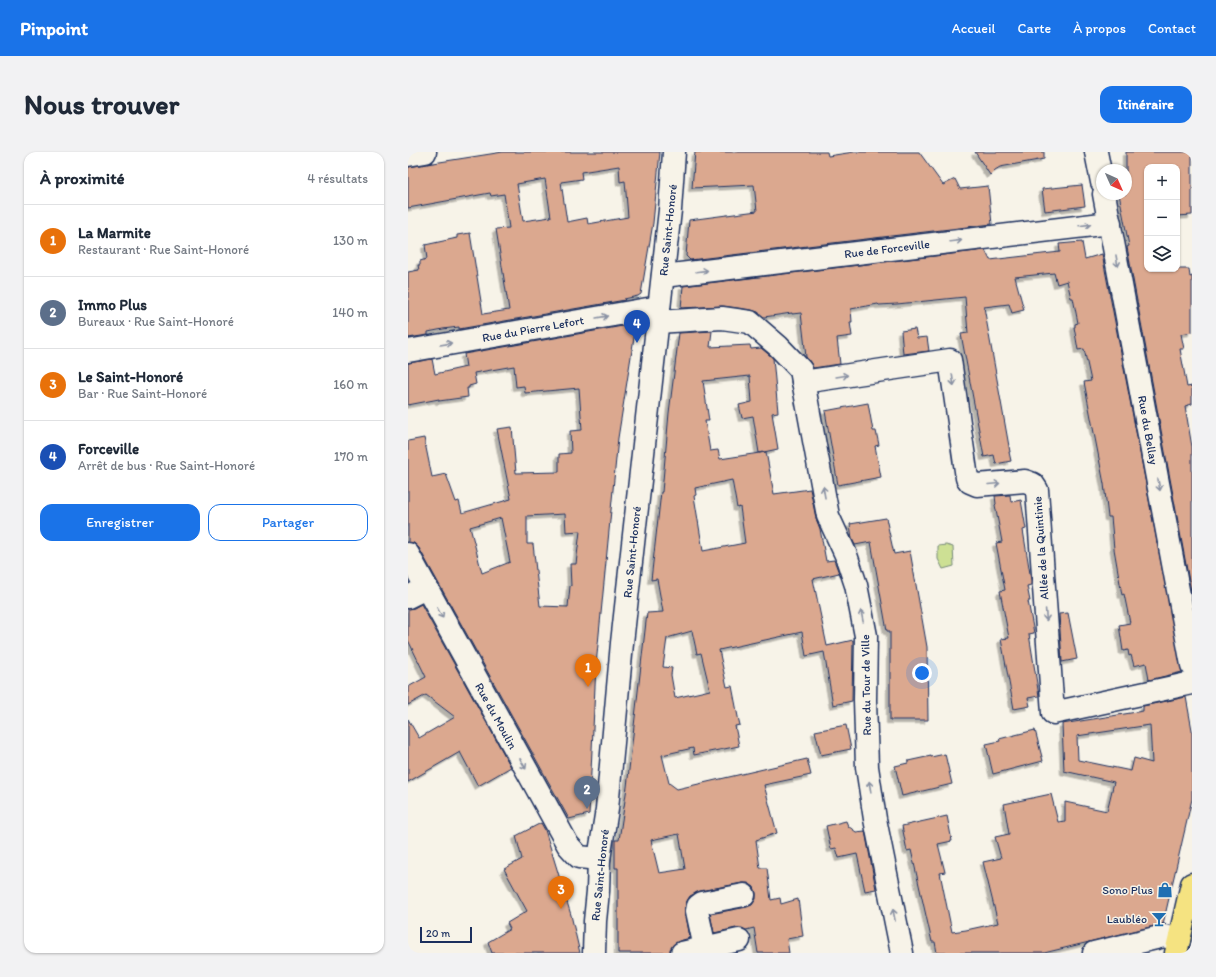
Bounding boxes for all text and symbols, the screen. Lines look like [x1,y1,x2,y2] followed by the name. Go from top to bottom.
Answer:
[20,17,88,40] text: Pinpoint
[952,20,995,37] text: Accueil
[1017,20,1051,37] text: Carte
[1073,20,1126,37] text: À propos
[1148,20,1196,37] text: Contact
[1100,86,1192,123] button: Itinéraire
[24,87,179,121] text: Nous trouver
[1096,164,1132,200] north arrow
[1144,164,1180,272] map controls
[1144,164,1180,200] button: +
[40,168,125,188] text: À proximité
[307,171,368,186] text: 4 résultats
[656,183,680,277] street label: Rue Saint-Honoré
[1144,200,1180,236] button: −
[1078,222,1091,229] one-way arrow
[78,224,151,242] text: La Marmite
[50,233,56,248] text: 1
[333,233,368,248] text: 130 m
[1144,236,1180,272] button: layers
[843,237,931,261] street label: Rue de Forceville
[949,237,962,245] one-way arrow
[78,242,249,257] text: Restaurant · Rue Saint-Honoré
[1113,254,1121,267] one-way arrow
[695,268,708,275] one-way arrow
[78,296,147,314] text: Immo Plus
[50,305,56,320] text: 2
[332,305,368,320] text: 140 m
[624,310,650,343] pin: 4
[481,313,585,345] street label: Rue du Pierre Lefort
[595,313,608,321] one-way arrow
[78,314,234,329] text: Bureaux · Rue Saint-Honoré
[440,340,453,348] one-way arrow
[78,368,183,386] text: Le Saint-Honoré
[835,372,848,380] one-way arrow
[949,373,957,386] one-way arrow
[49,377,57,392] text: 3
[333,377,368,392] text: 160 m
[78,386,207,401] text: Bar · Rue Saint-Honoré
[1135,394,1161,466] street label: Rue du Bellay
[78,440,139,458] text: Forceville
[49,449,57,464] text: 4
[334,449,368,464] text: 170 m
[78,458,255,473] text: Arrêt de bus · Rue Saint-Honoré
[1155,478,1163,491] one-way arrow
[987,480,1000,487] one-way arrow
[820,486,828,499] one-way arrow
[1030,495,1052,600] street label: Allée de la Quintinie
[40,504,200,541] button: Enregistrer
[208,504,368,541] button: Partager
[620,505,644,599] street label: Rue Saint-Honoré
[437,607,444,619] one-way arrow
[1042,608,1049,621] one-way arrow
[858,610,866,623] one-way arrow
[858,634,874,736] street label: Rue du Tour de Ville
[575,654,601,687] pin: 1
[912,663,932,683] your location
[472,680,520,752] street label: Rue du Moulin
[519,757,527,769] one-way arrow
[574,776,600,809] pin: 2
[866,781,874,794] one-way arrow
[588,828,612,922] street label: Rue Saint-Honoré
[548,876,574,909] pin: 3
[1156,881,1174,899] shop icon: Sono Plus
[1102,883,1153,897] place label: Sono Plus
[890,909,898,922] one-way arrow
[1150,910,1168,928] bar icon: Laubléo
[1107,912,1147,926] place label: Laubléo
[420,925,472,944] scale bar
[426,927,450,940] text: 20 m

